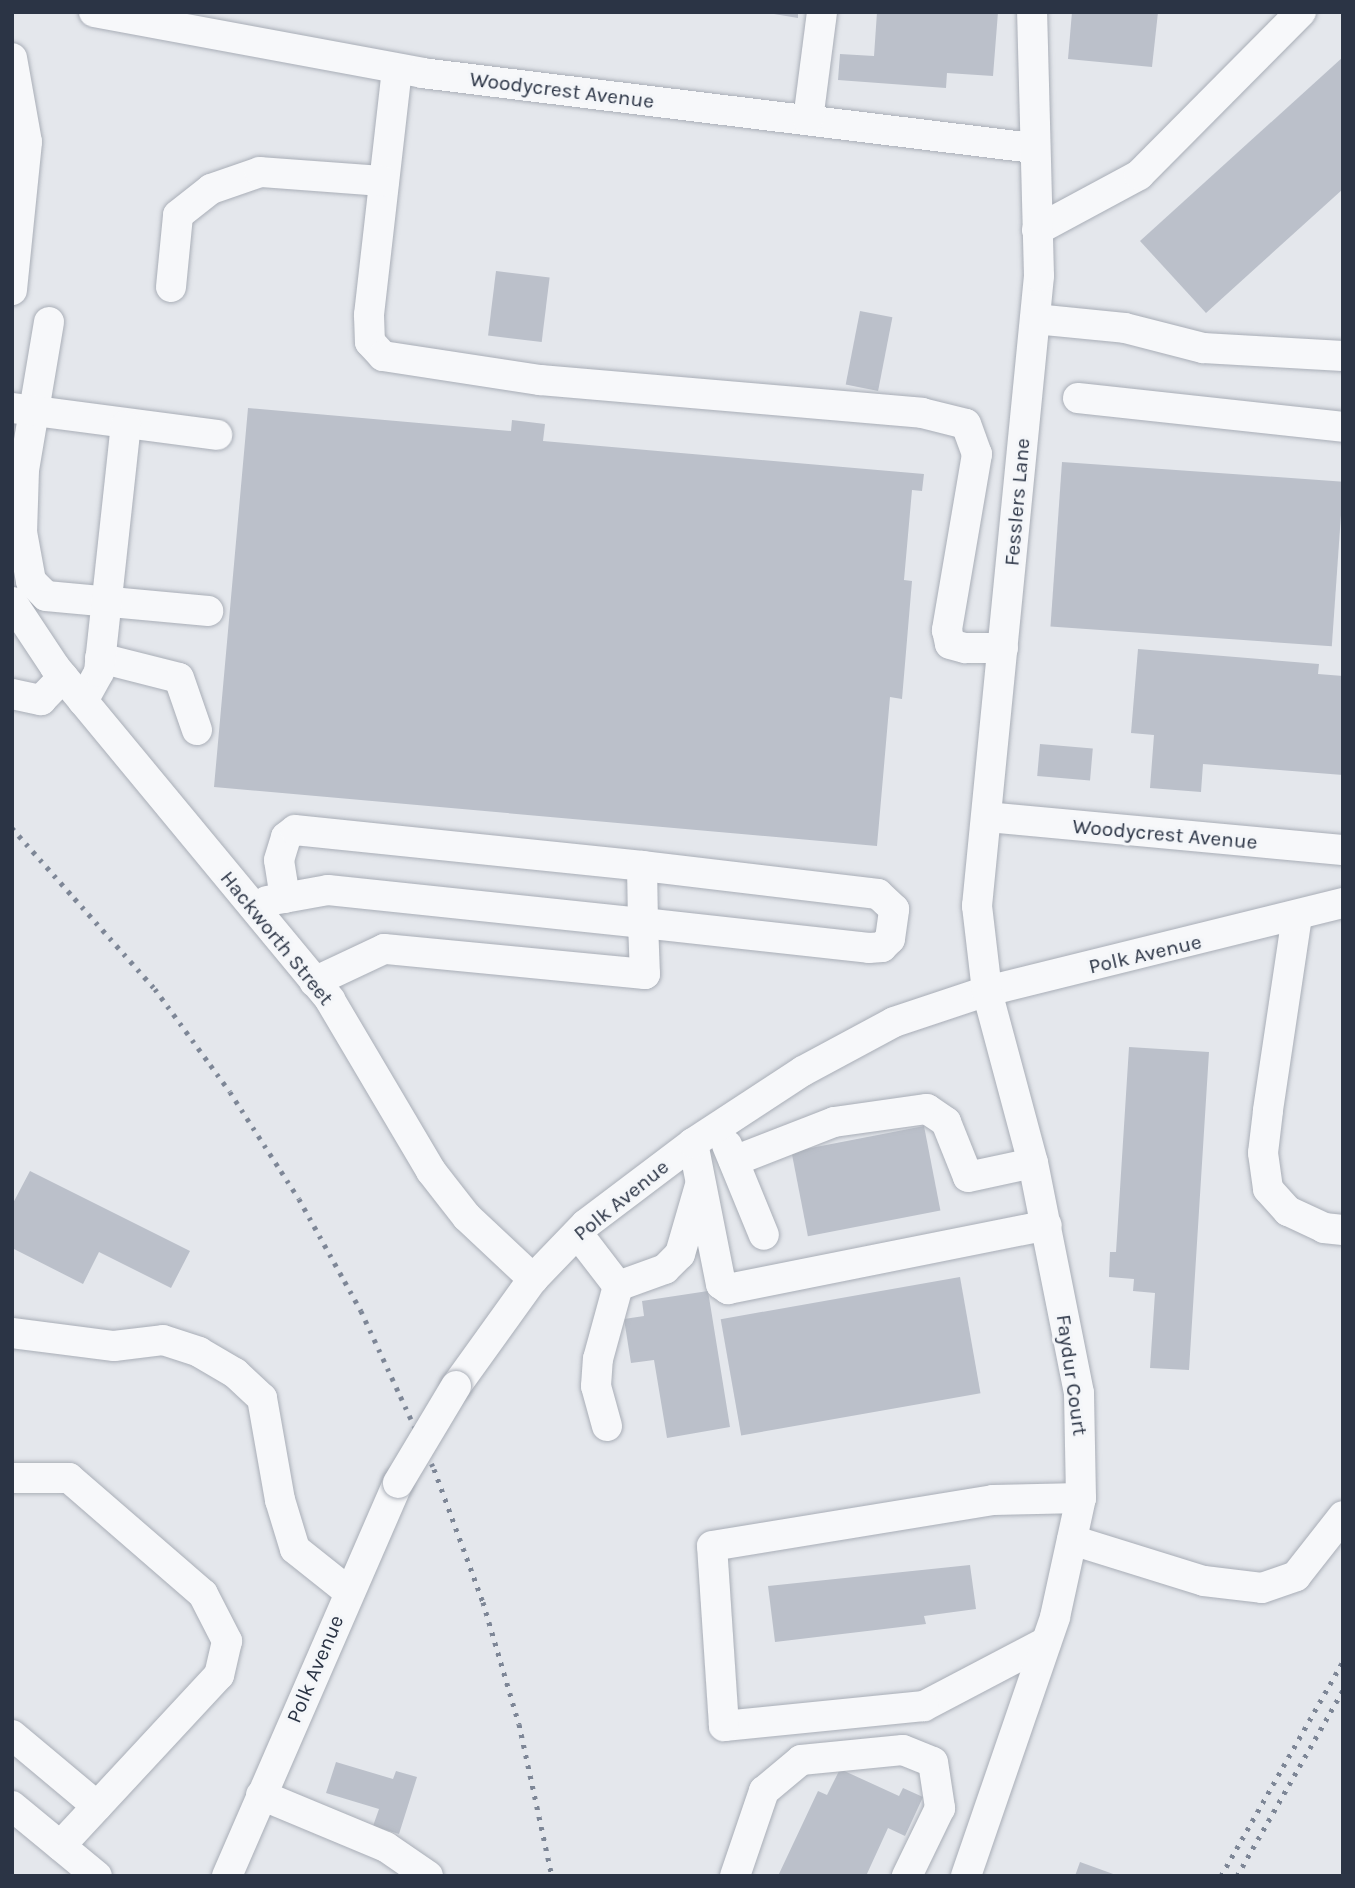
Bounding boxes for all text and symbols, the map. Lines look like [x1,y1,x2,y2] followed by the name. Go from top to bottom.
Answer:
[468,66,656,114] street label: Woodycrest Avenue
[999,437,1035,567] street label: Fesslers Lane
[1071,813,1259,855] street label: Woodycrest Avenue
[215,866,339,1010] street label: Hackworth Street
[1086,929,1204,979] street label: Polk Avenue
[568,1154,674,1246] street label: Polk Avenue
[1051,1313,1093,1437] street label: Faydur Court
[281,1611,349,1727] street label: Polk Avenue

